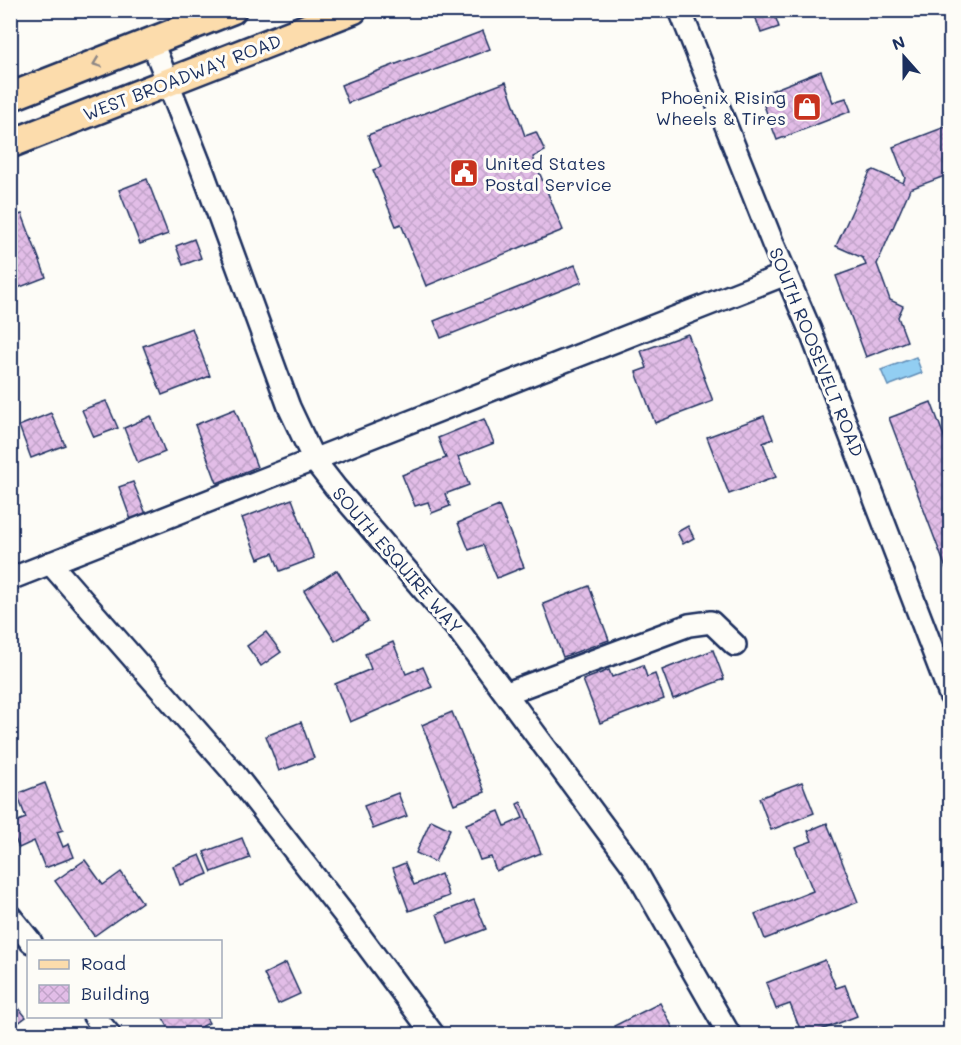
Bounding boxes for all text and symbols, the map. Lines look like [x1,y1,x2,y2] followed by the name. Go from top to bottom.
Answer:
[874,27,934,87] north arrow
[80,28,284,126] street label: WEST BROADWAY ROAD
[889,31,908,55] text: N
[92,56,103,68] one-way arrow
[656,85,786,130] place label: Phoenix Rising Wheels & Tires
[791,91,823,123] shop icon: Phoenix Rising Wheels & Tires
[485,151,612,196] place label: United States Postal Service
[448,157,480,189] public building icon: United States Postal Service
[764,244,870,460] street label: SOUTH ROOSEVELT ROAD
[328,482,468,638] street label: SOUTH ESQUIRE WAY
[27,940,222,1018] legend
[81,951,126,975] text: Road
[81,981,149,1005] text: Building

